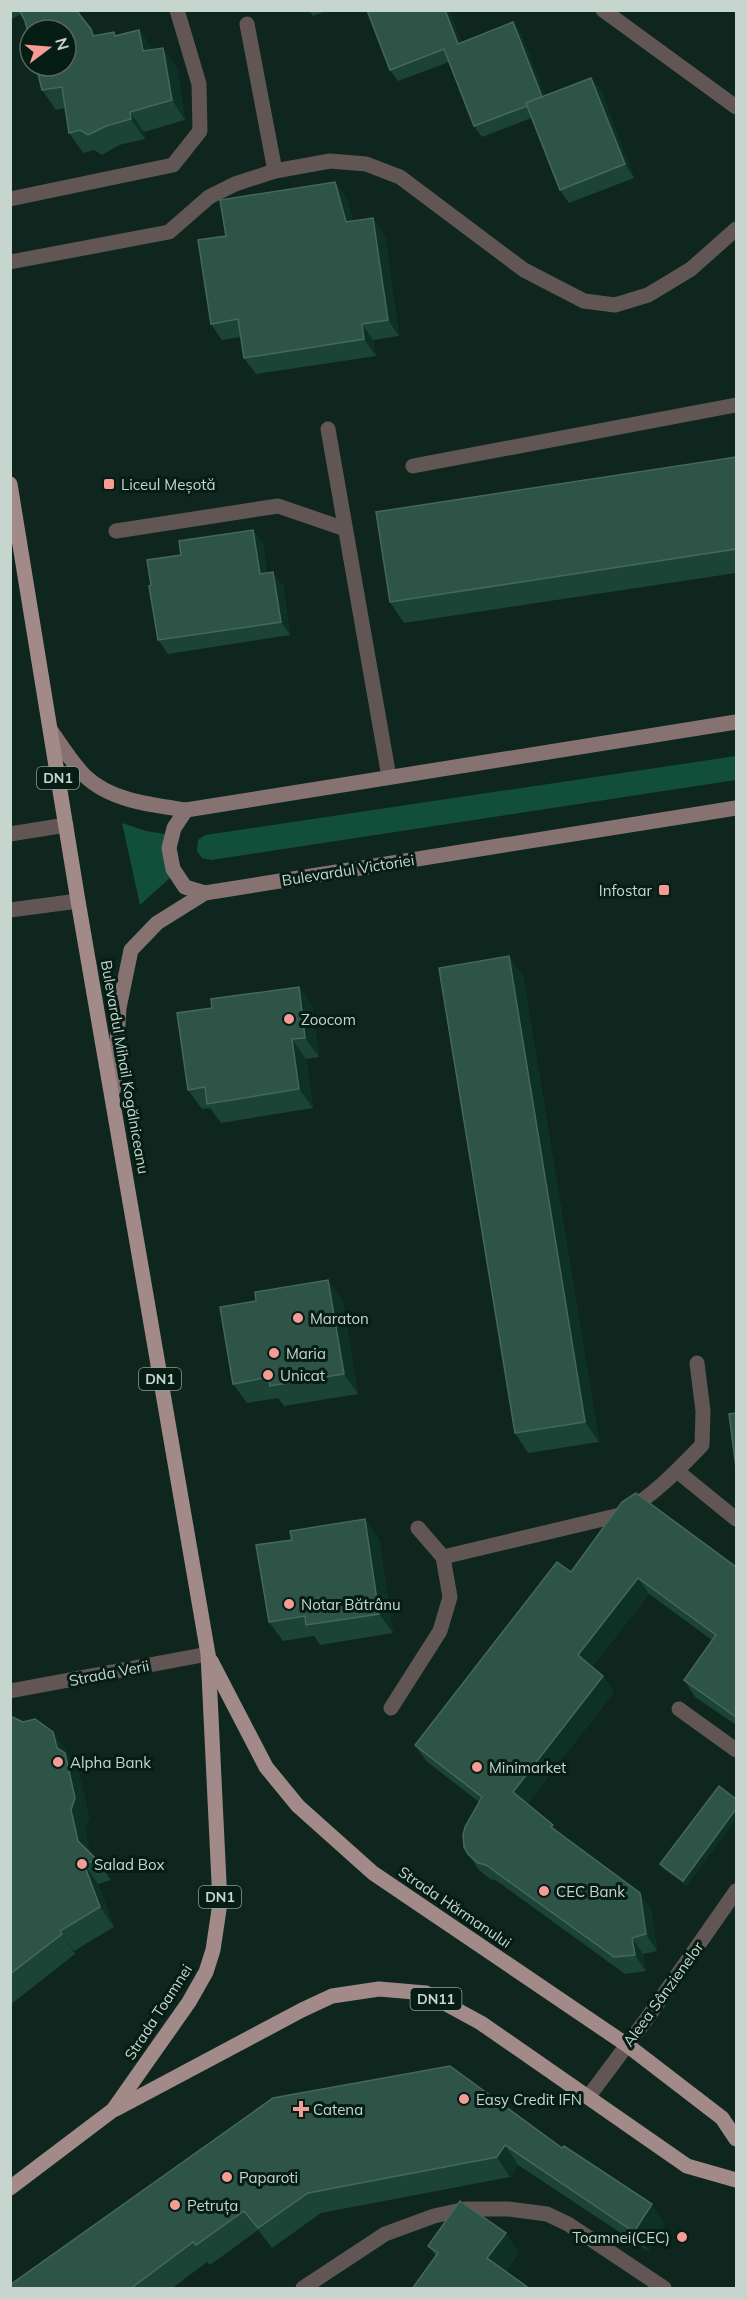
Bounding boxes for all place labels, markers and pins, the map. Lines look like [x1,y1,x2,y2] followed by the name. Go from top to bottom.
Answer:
[121,475,216,494] place label: Liceul Meșotă
[102,477,116,491] marker: Liceul Meșotă
[599,881,653,900] place label: Infostar
[657,883,671,897] marker: Infostar
[301,1010,356,1029] place label: Zoocom
[282,1012,296,1026] marker: Zoocom
[310,1309,369,1328] place label: Maraton
[291,1311,305,1325] marker: Maraton
[286,1344,326,1363] place label: Maria
[267,1346,281,1360] marker: Maria
[280,1366,325,1385] place label: Unicat
[261,1368,275,1382] marker: Unicat
[301,1595,401,1614] place label: Notar Bătrânu
[282,1597,296,1611] marker: Notar Bătrânu
[70,1753,151,1772] place label: Alpha Bank
[51,1755,65,1769] marker: Alpha Bank
[489,1758,566,1777] place label: Minimarket
[470,1760,484,1774] marker: Minimarket
[94,1855,164,1874] place label: Salad Box
[75,1857,89,1871] marker: Salad Box
[556,1882,625,1901] place label: CEC Bank
[537,1884,551,1898] marker: CEC Bank
[476,2090,582,2109] place label: Easy Credit IFN
[457,2092,471,2106] marker: Easy Credit IFN
[313,2100,363,2119] place label: Catena
[294,2102,308,2116] marker: Catena
[239,2168,298,2187] place label: Paparoti
[220,2170,234,2184] marker: Paparoti
[187,2196,238,2215] place label: Petruța
[168,2198,182,2212] marker: Petruța
[572,2228,670,2247] place label: Toamnei(CEC)
[675,2230,689,2244] marker: Toamnei(CEC)

